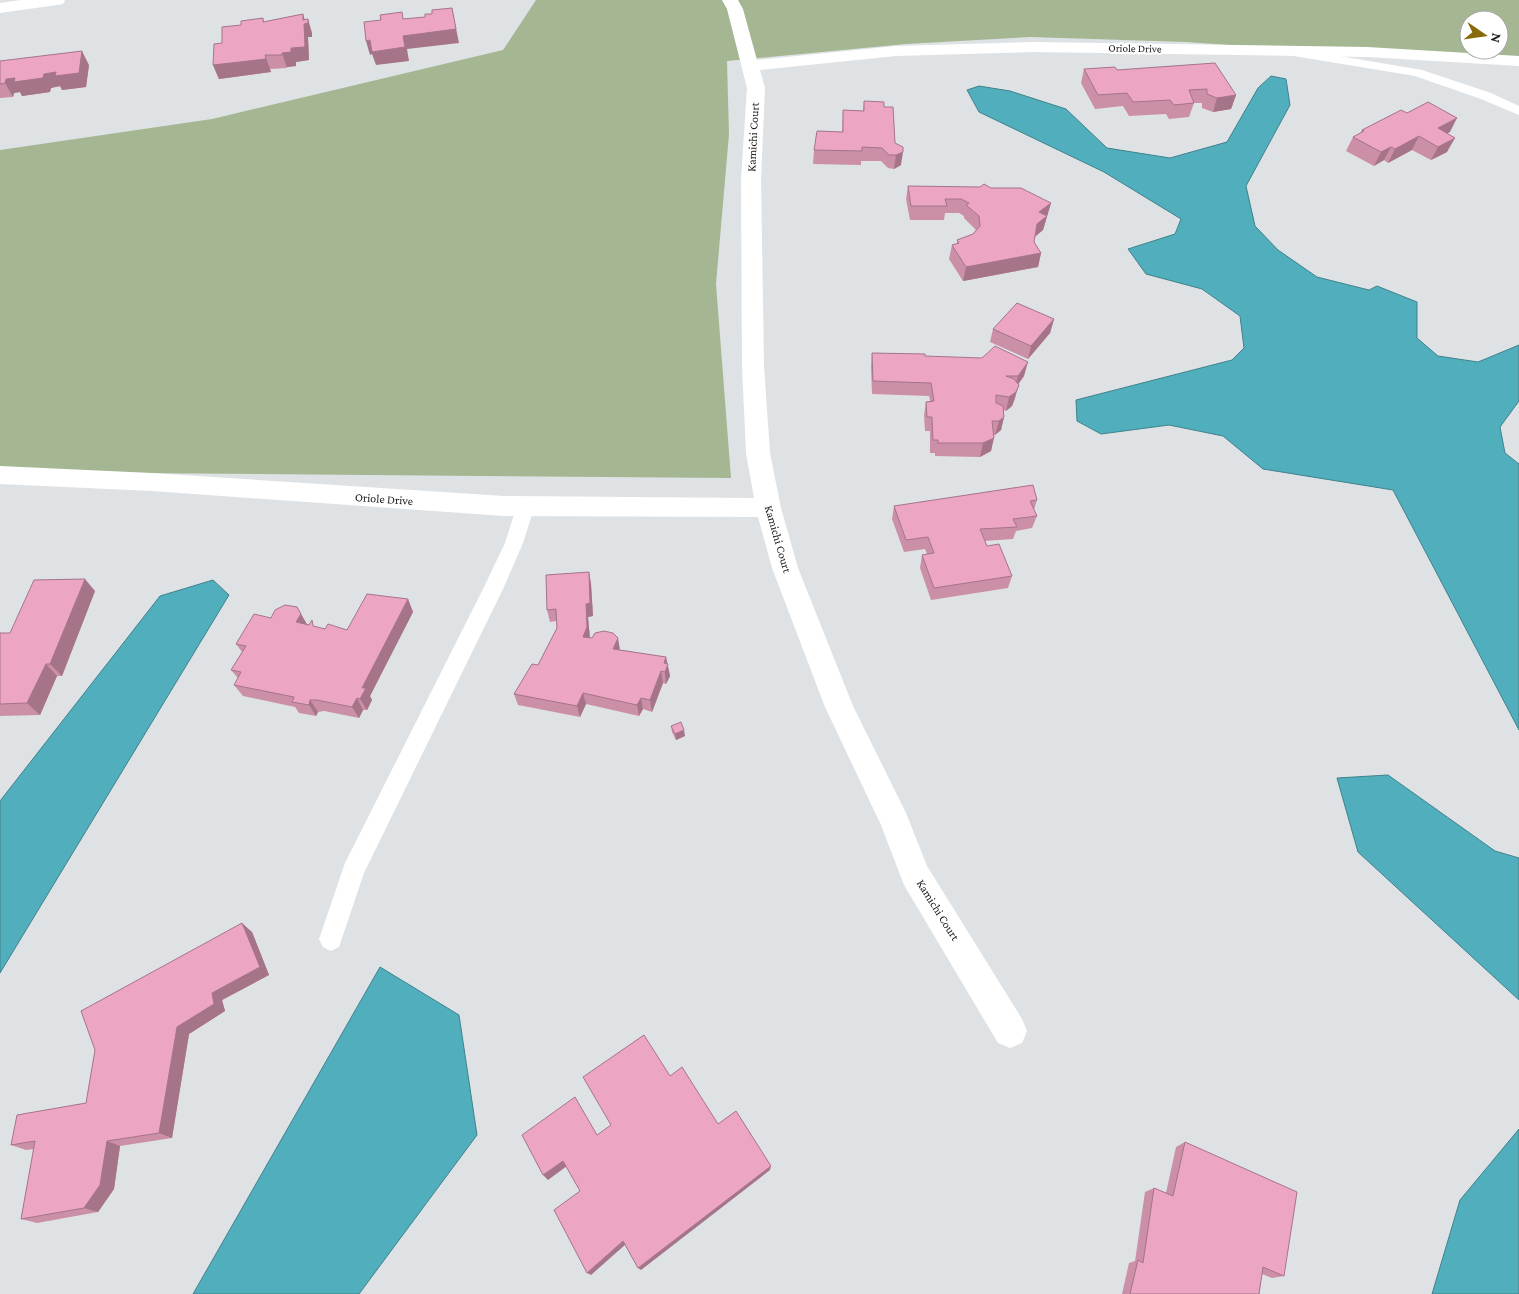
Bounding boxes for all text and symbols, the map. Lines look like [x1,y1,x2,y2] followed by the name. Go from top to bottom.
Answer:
[1459,10,1509,60] north arrow
[1488,31,1506,45] text: N
[1108,42,1162,54] street label: Oriole Drive
[744,101,762,172] street label: Kamichi Court
[354,490,414,508] street label: Oriole Drive
[762,504,795,575] street label: Kamichi Court
[914,877,963,944] street label: Kamichi Court

